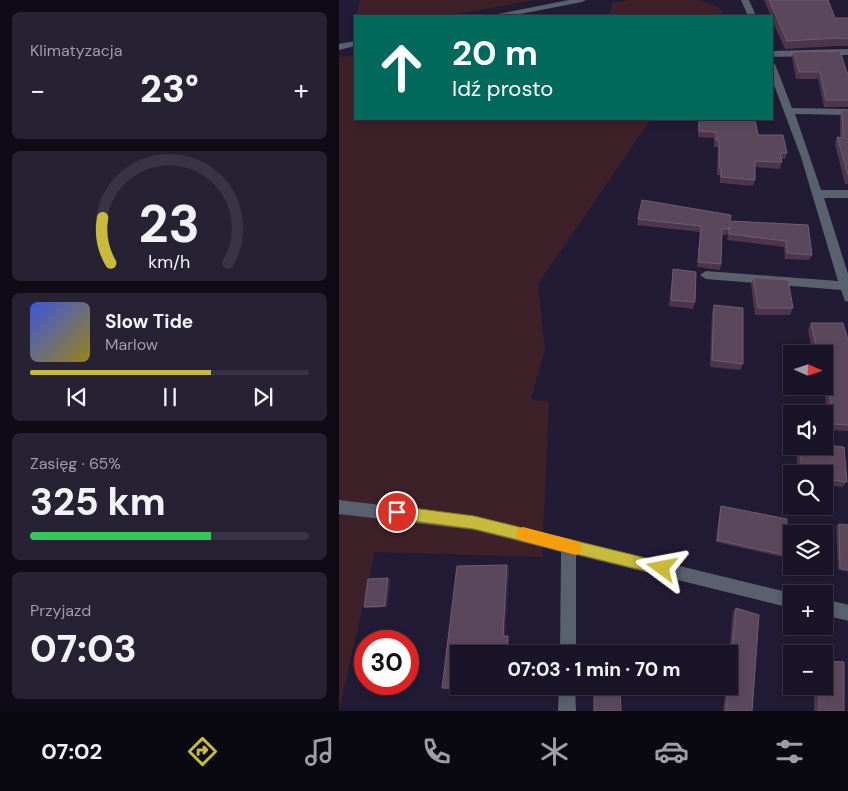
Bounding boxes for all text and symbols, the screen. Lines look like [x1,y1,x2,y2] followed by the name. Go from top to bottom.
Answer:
[452,30,538,76] text: 20 m
[369,35,434,100] icon: ahead
[30,40,122,61] text: Klimatyzacja
[140,64,199,114] text: 23°
[30,72,45,109] text: −
[294,72,309,109] text: +
[452,74,553,103] text: Idź prosto
[139,190,200,258] text: 23
[148,250,191,274] text: km/h
[105,309,193,334] text: Slow Tide
[105,334,158,355] text: Marlow
[783,345,833,395] north arrow
[783,345,833,695] map controls
[63,383,91,411] icon: previous
[156,383,184,411] icon: pause
[249,383,277,411] icon: next
[783,405,833,455] button: sound
[30,453,121,474] text: Zasięg · 65%
[783,465,833,515] button: search
[30,477,166,527] text: 325 km
[376,491,418,533] pin
[383,498,411,526] icon: arrive
[783,525,833,575] button: layers
[635,541,687,593] position arrow
[783,585,833,635] button: +
[30,600,91,621] text: Przyjazd
[30,624,137,674] text: 07:03
[354,630,419,695] speed limit sign: 30
[783,645,833,695] button: −
[507,657,681,682] text: 07:03 · 1 min · 70 m
[185,734,220,769] icon: directions
[302,734,337,769] icon: music
[419,734,454,769] icon: phone
[537,734,572,769] icon: climate
[654,734,689,769] icon: car
[772,734,807,769] icon: filters
[41,737,102,766] text: 07:02

